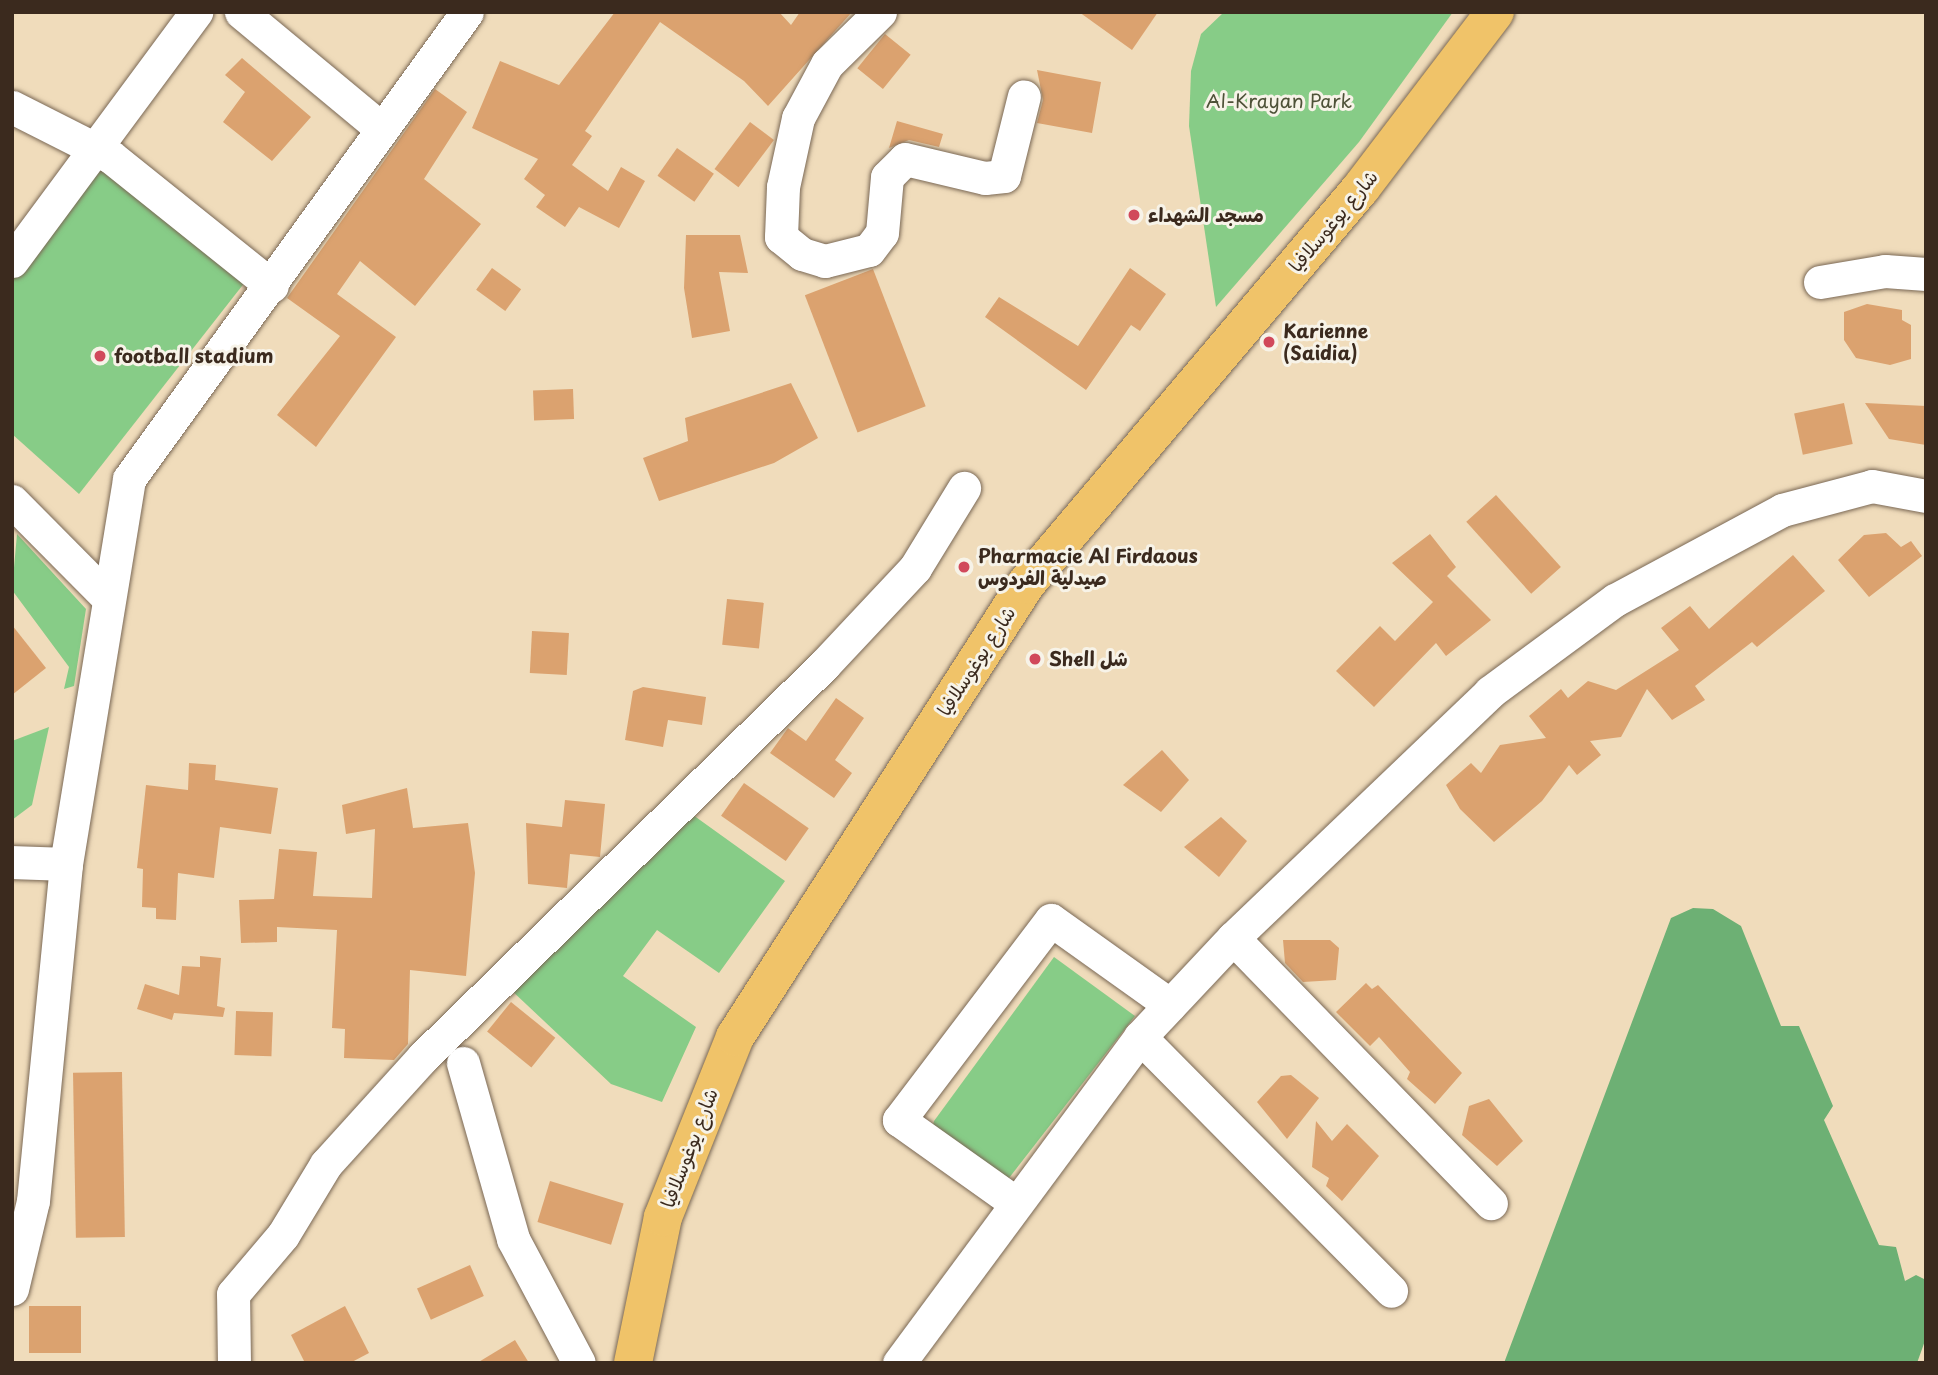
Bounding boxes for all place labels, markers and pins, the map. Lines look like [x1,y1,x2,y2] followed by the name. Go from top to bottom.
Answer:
[1148,204,1264,226] place label: مسجد الشهداء
[1126,207,1142,223] marker: مسجد الشهداء
[1283,320,1368,364] place label: Karienne (Saidia)
[1261,334,1277,350] marker: Karienne (Saidia)
[114,345,274,367] place label: football stadium
[92,348,108,364] marker: football stadium
[978,545,1198,589] place label: Pharmacie Al Firdaous صيدلية الفردوس
[956,559,972,575] marker: Pharmacie Al Firdaous صيدلية الفردوس
[1049,648,1129,670] place label: Shell شل
[1027,651,1043,667] marker: Shell شل

